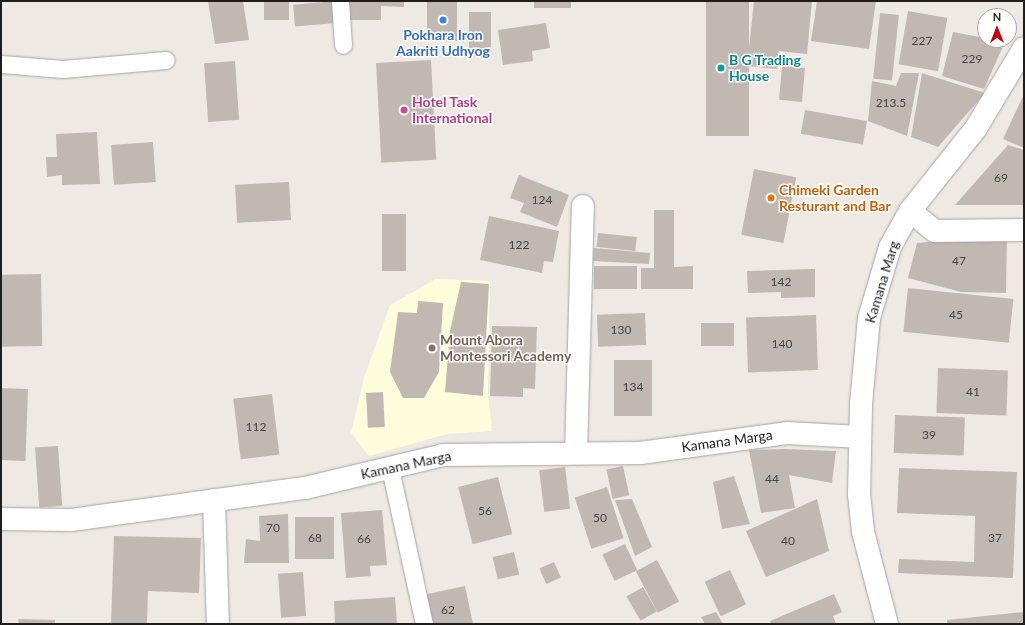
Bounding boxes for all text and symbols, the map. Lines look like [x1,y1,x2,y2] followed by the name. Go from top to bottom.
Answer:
[977,8,1017,48] north arrow
[993,10,1001,23] text: N
[438,15,448,25] marker: Pokhara Iron Aakriti Udhyog
[396,27,490,60] place label: Pokhara Iron Aakriti Udhyog
[912,34,932,48] house number: 227
[729,52,801,84] place label: B G Trading House
[962,52,982,66] house number: 229
[716,63,726,73] marker: B G Trading House
[412,94,492,126] place label: Hotel Task International
[876,96,906,110] house number: 213.5
[399,105,409,115] marker: Hotel Task International
[994,171,1008,185] house number: 69
[779,182,891,214] place label: Chimeki Garden Resturant and Bar
[532,193,552,207] house number: 124
[766,193,776,203] marker: Chimeki Garden Resturant and Bar
[509,238,529,252] house number: 122
[862,239,902,325] street label: Kamana Marg
[952,254,966,268] house number: 47
[771,275,791,289] house number: 142
[949,308,963,322] house number: 45
[611,323,631,337] house number: 130
[440,332,572,364] place label: Mount Abora Montessori Academy
[772,337,792,351] house number: 140
[427,343,437,353] marker: Mount Abora Montessori Academy
[623,380,643,394] house number: 134
[966,385,980,399] house number: 41
[246,420,266,434] house number: 112
[680,426,774,456] street label: Kamana Marga
[922,428,936,442] house number: 39
[359,447,453,483] street label: Kamana Marga
[765,472,779,486] house number: 44
[478,504,492,518] house number: 56
[593,511,607,525] house number: 50
[266,521,280,535] house number: 70
[308,531,322,545] house number: 68
[988,531,1002,545] house number: 37
[357,532,371,546] house number: 66
[781,534,795,548] house number: 40
[441,603,455,617] house number: 62

